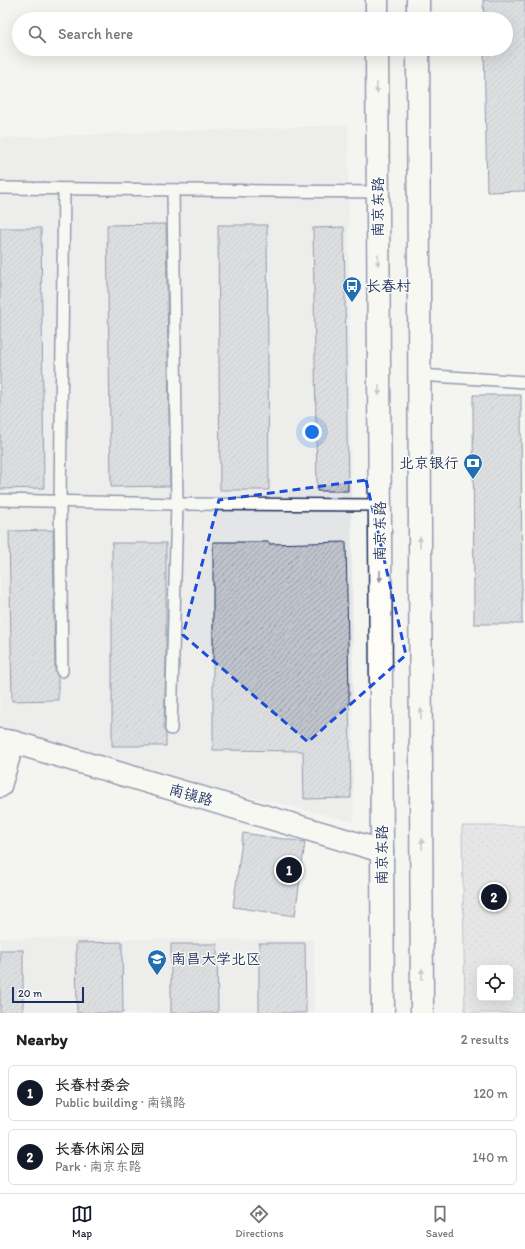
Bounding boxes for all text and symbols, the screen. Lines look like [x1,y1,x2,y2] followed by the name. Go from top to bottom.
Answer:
[12,12,513,56] search box
[26,23,48,45] icon: search
[58,25,133,43] text: Search here
[374,82,380,95] one-way arrow
[369,177,387,237] street label: 南京东路
[375,254,381,267] one-way arrow
[341,275,363,303] bus stop icon: 长春村
[366,277,411,295] place label: 长春村
[376,384,382,397] one-way arrow
[302,422,322,442] your location
[462,452,484,480] bank icon: 北京银行
[399,454,459,472] place label: 北京银行
[371,501,389,561] street label: 南京东路
[417,535,423,548] one-way arrow
[377,570,383,583] one-way arrow
[418,707,424,720] one-way arrow
[167,780,215,810] street label: 南镇路
[373,825,391,885] street label: 南京东路
[419,837,425,850] one-way arrow
[276,855,302,885] pin: 1
[481,882,507,912] pin: 2
[146,948,168,976] school or university icon: 南昌大学北区
[171,950,261,968] place label: 南昌大学北区
[477,965,513,1001] map controls
[477,965,513,1001] button: locate
[419,967,425,980] one-way arrow
[12,985,84,1004] scale bar
[18,987,42,1000] text: 20 m
[16,1029,68,1049] text: Nearby
[461,1032,509,1047] text: 2 results
[55,1076,130,1094] text: 长春村委会
[27,1086,33,1101] text: 1
[473,1086,508,1101] text: 120 m
[55,1095,186,1110] text: Public building · 南镇路
[55,1140,145,1158] text: 长春休闲公园
[27,1150,33,1165] text: 2
[472,1150,508,1165] text: 140 m
[55,1159,142,1174] text: Park · 南京东路
[71,1203,93,1240] tab: Map
[235,1203,284,1240] tab: Directions
[426,1203,454,1240] tab: Saved

